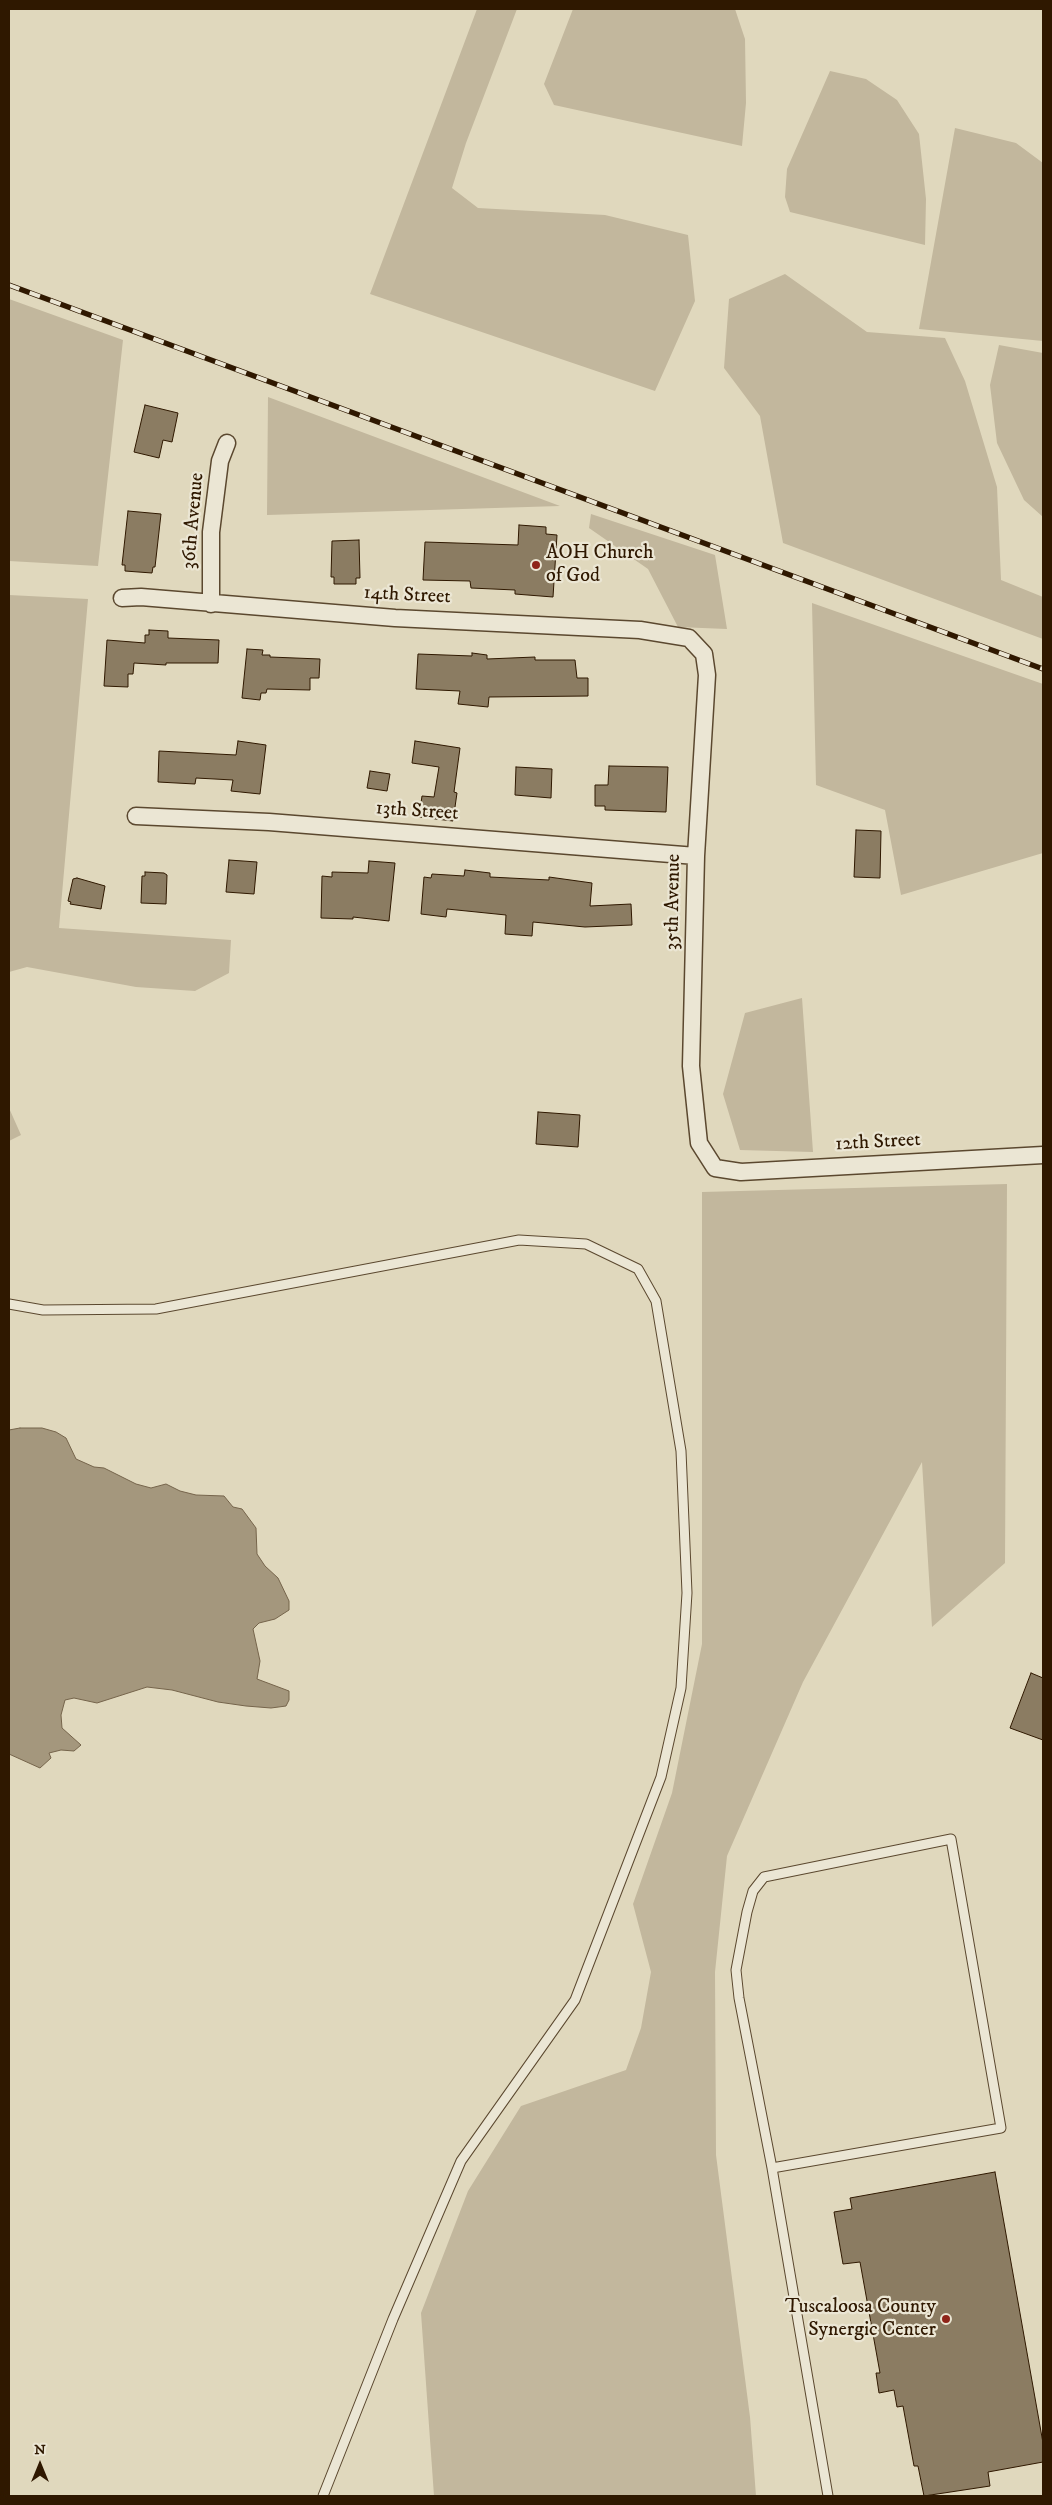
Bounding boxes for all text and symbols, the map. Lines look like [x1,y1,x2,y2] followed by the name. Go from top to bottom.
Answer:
[178,472,210,570] street label: 36th Avenue
[546,542,653,589] place label: AOH Church of God
[530,559,542,571] marker: AOH Church of God
[363,582,451,610] street label: 14th Street
[375,797,459,827] street label: 13th Street
[661,854,687,950] street label: 35th Avenue
[835,1129,921,1157] street label: 12th Street
[785,2296,936,2343] place label: Tuscaloosa County Synergic Center
[940,2313,952,2325] marker: Tuscaloosa County Synergic Center
[15,2440,65,2490] north arrow
[34,2441,46,2459] text: N

